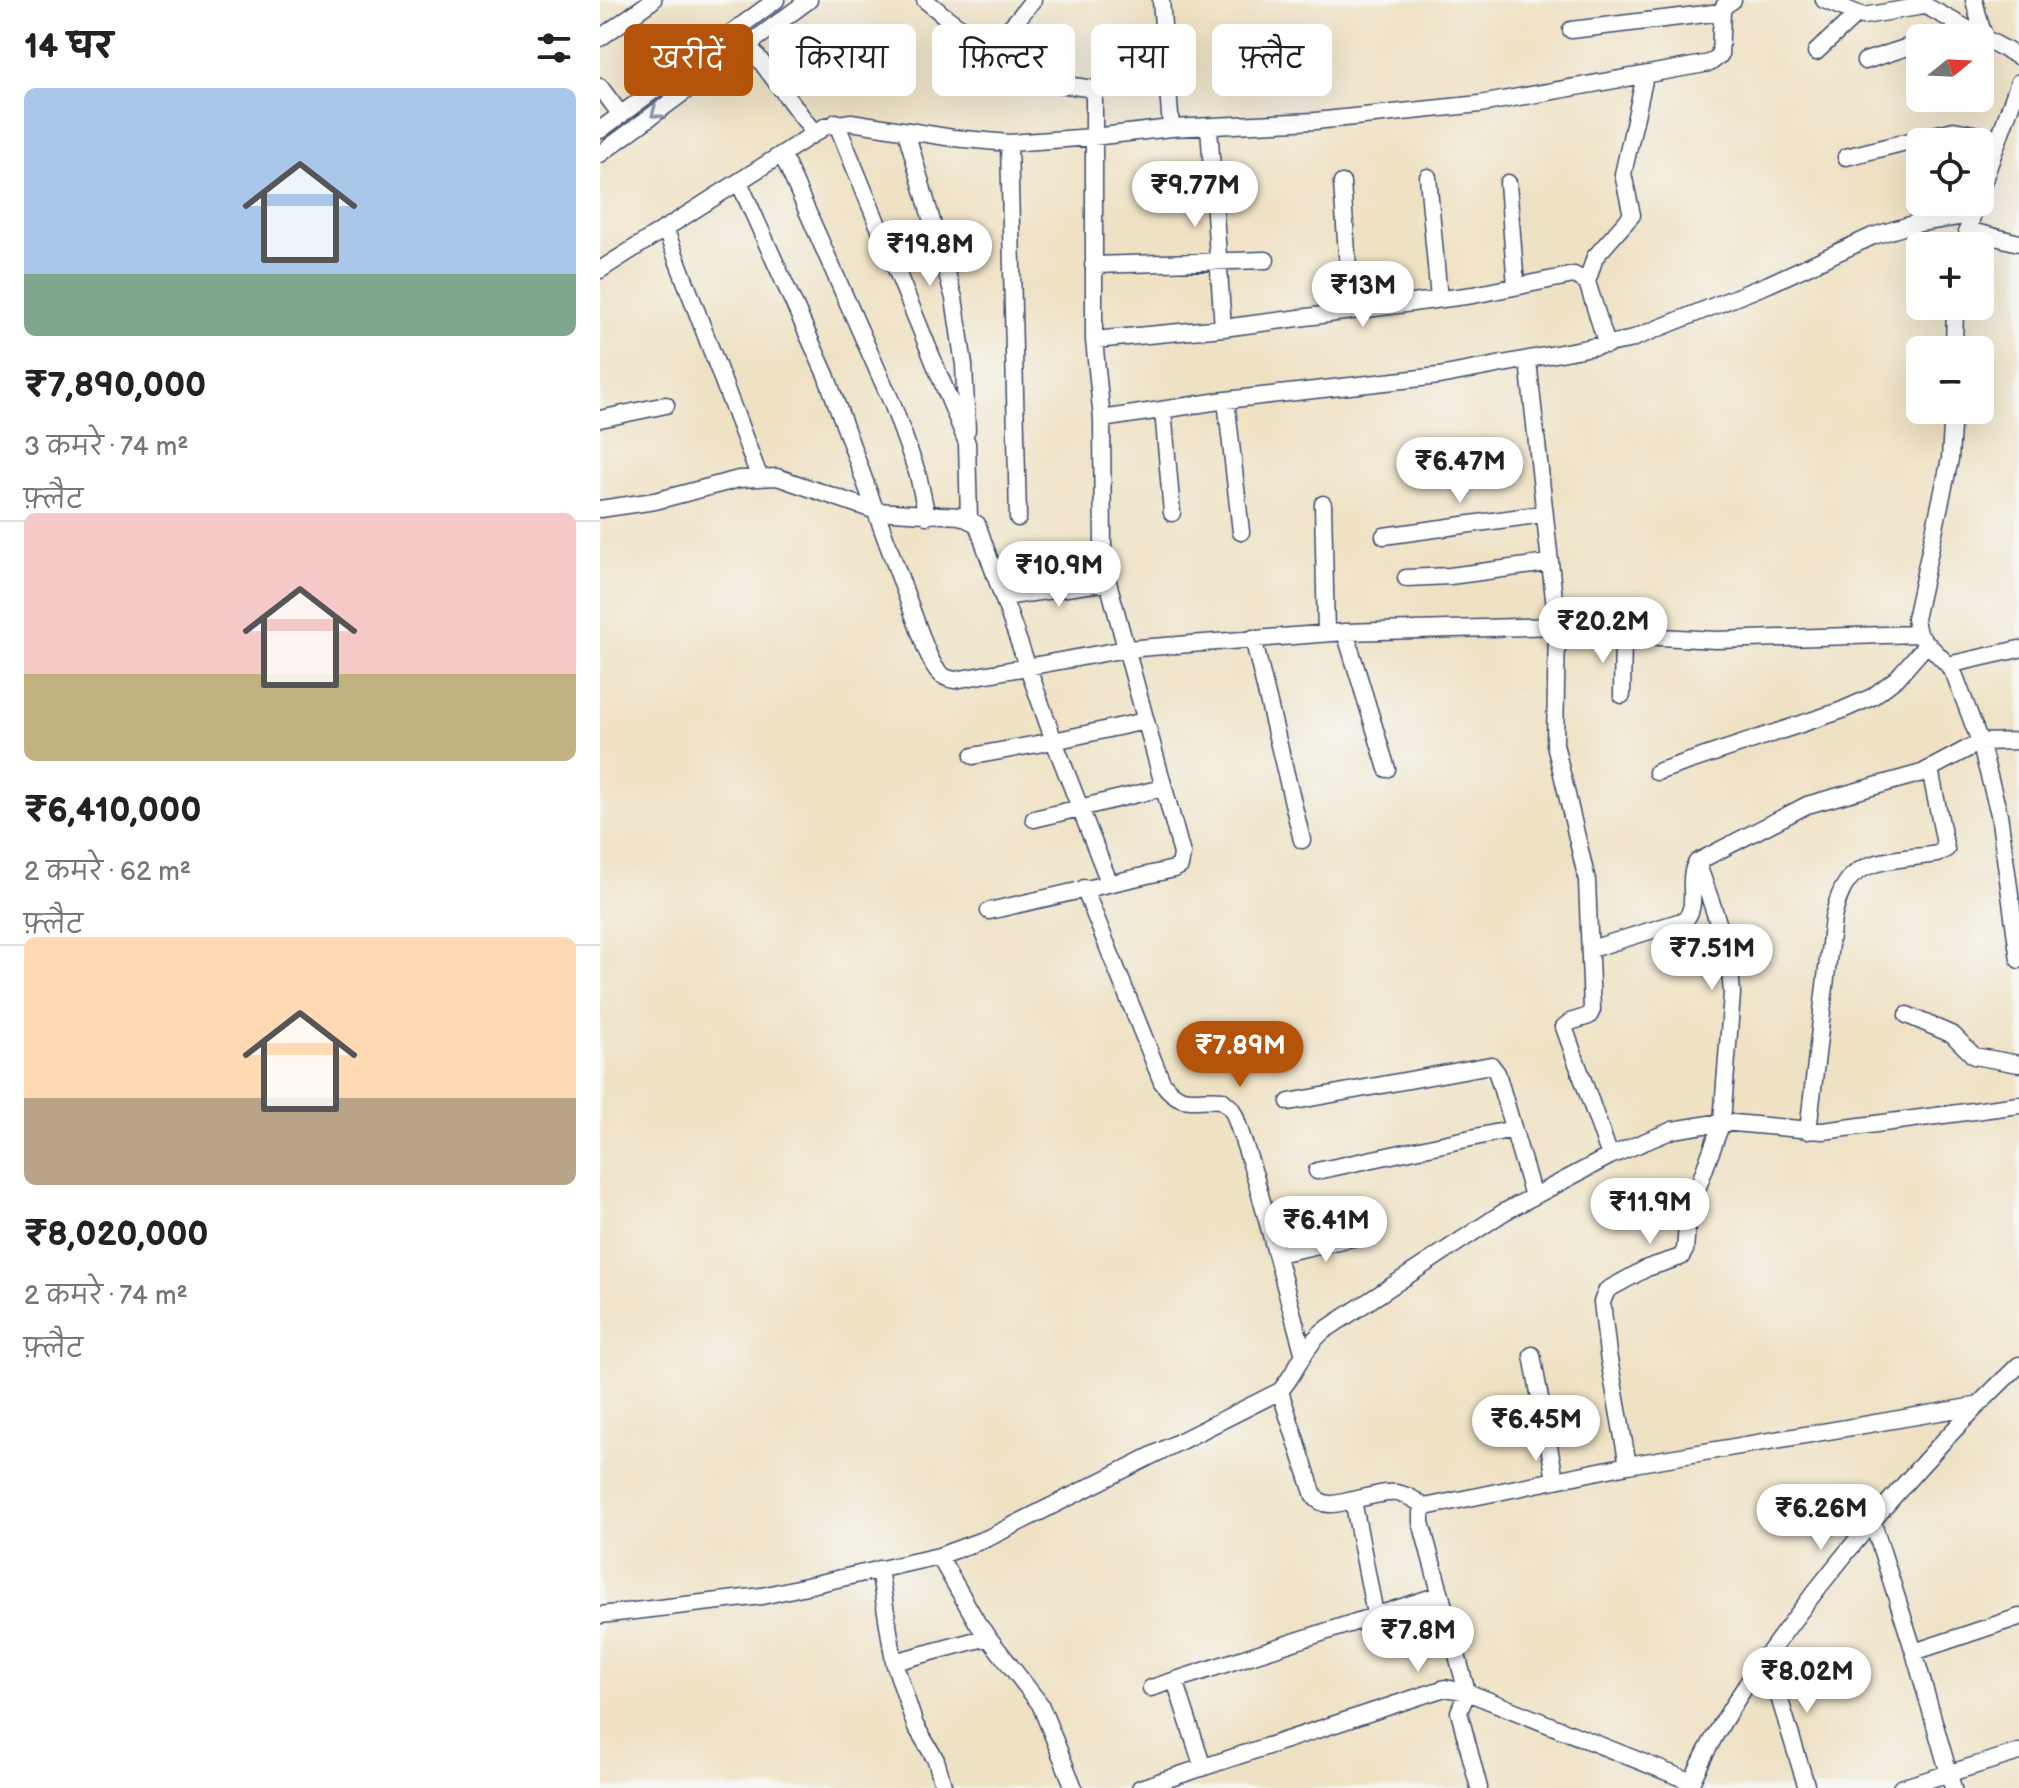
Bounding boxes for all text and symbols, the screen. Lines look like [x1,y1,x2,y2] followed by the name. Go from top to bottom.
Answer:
[624,24,753,96] chip: खरीदें
[769,24,916,96] chip: किराया
[932,24,1075,96] chip: फ़िल्टर
[1091,24,1196,96] chip: नया
[1212,24,1332,96] chip: फ़्लैट
[1906,24,1994,112] north arrow
[1906,24,1994,424] map controls
[24,26,113,67] text: 14 घर
[532,26,576,70] icon: filters
[650,103,664,117] one-way arrow
[1906,128,1994,216] button: locate
[228,140,372,284] icon: home
[1130,161,1260,229] pin: ₹9.77M
[1150,171,1240,202] text: ₹9.77M
[865,220,995,288] pin: ₹19.8M
[886,230,974,261] text: ₹19.8M
[1906,232,1994,320] button: +
[1316,261,1410,329] pin: ₹13M
[1330,271,1396,302] text: ₹13M
[1906,336,1994,424] button: −
[24,365,206,406] text: ₹7,890,000
[24,432,188,463] text: 3 कमरे · 74 m²
[1395,437,1525,505] pin: ₹6.47M
[1414,447,1506,478] text: ₹6.47M
[24,485,83,516] text: फ़्लैट
[994,541,1124,609] pin: ₹10.9M
[1015,551,1103,582] text: ₹10.9M
[228,565,372,709] icon: home
[1538,597,1668,665] pin: ₹20.2M
[1557,607,1649,638] text: ₹20.2M
[24,790,201,831] text: ₹6,410,000
[24,857,191,888] text: 2 कमरे · 62 m²
[24,910,83,941] text: फ़्लैट
[1647,924,1777,992] pin: ₹7.51M
[1669,934,1755,965] text: ₹7.51M
[228,989,372,1133] icon: home
[1175,1021,1305,1089] pin: ₹7.89M
[1194,1031,1286,1062] text: ₹7.89M
[1585,1178,1715,1246] pin: ₹11.9M
[1608,1188,1692,1219] text: ₹11.9M
[1261,1196,1391,1264] pin: ₹6.41M
[1282,1206,1370,1237] text: ₹6.41M
[24,1214,209,1255] text: ₹8,020,000
[24,1281,188,1312] text: 2 कमरे · 74 m²
[24,1334,83,1365] text: फ़्लैट
[1471,1395,1601,1463] pin: ₹6.45M
[1490,1405,1582,1436] text: ₹6.45M
[1756,1484,1886,1552] pin: ₹6.26M
[1774,1494,1868,1525] text: ₹6.26M
[1362,1606,1474,1674] pin: ₹7.8M
[1380,1616,1456,1647] text: ₹7.8M
[1742,1647,1872,1715] pin: ₹8.02M
[1760,1657,1854,1688] text: ₹8.02M

